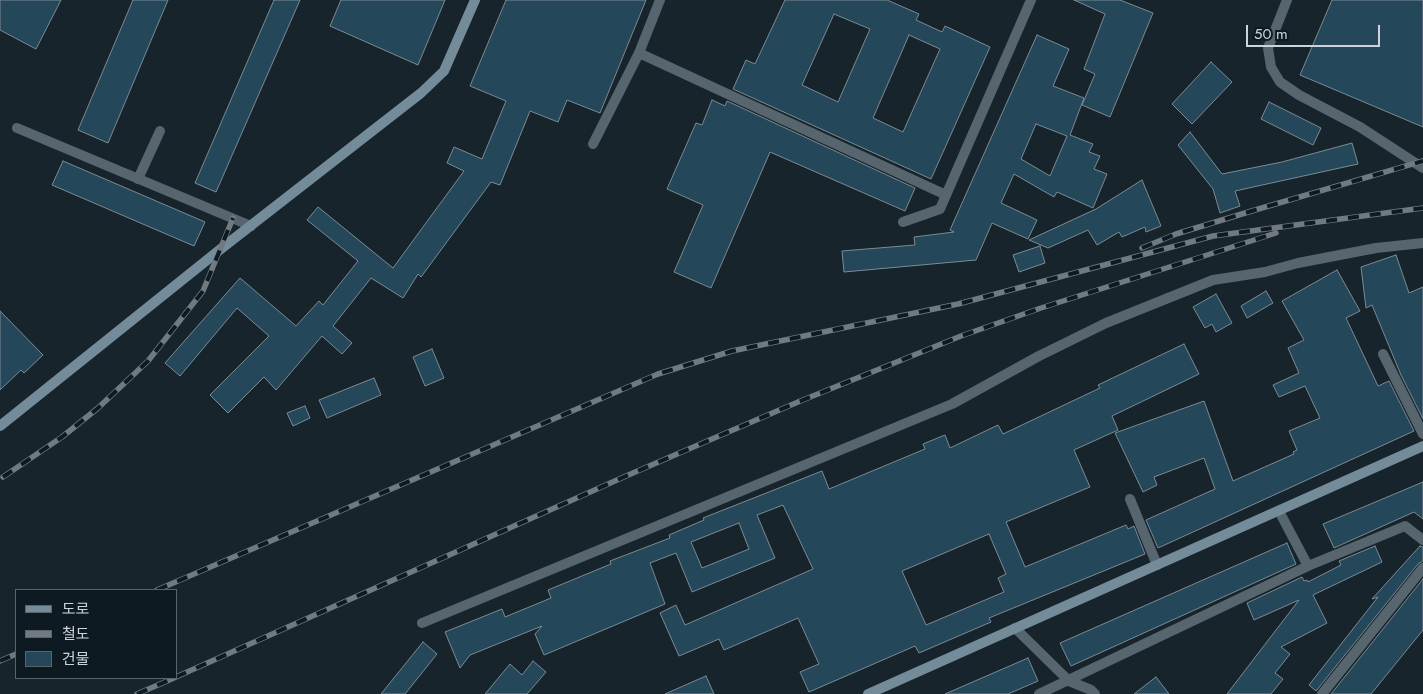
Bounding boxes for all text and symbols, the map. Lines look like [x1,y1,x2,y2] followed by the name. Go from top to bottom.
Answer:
[1248,15,1382,47] scale bar
[1254,23,1288,45] text: 50 m
[15,589,178,679] legend
[62,598,90,620] text: 도로
[62,623,90,645] text: 철도
[62,648,90,670] text: 건물

